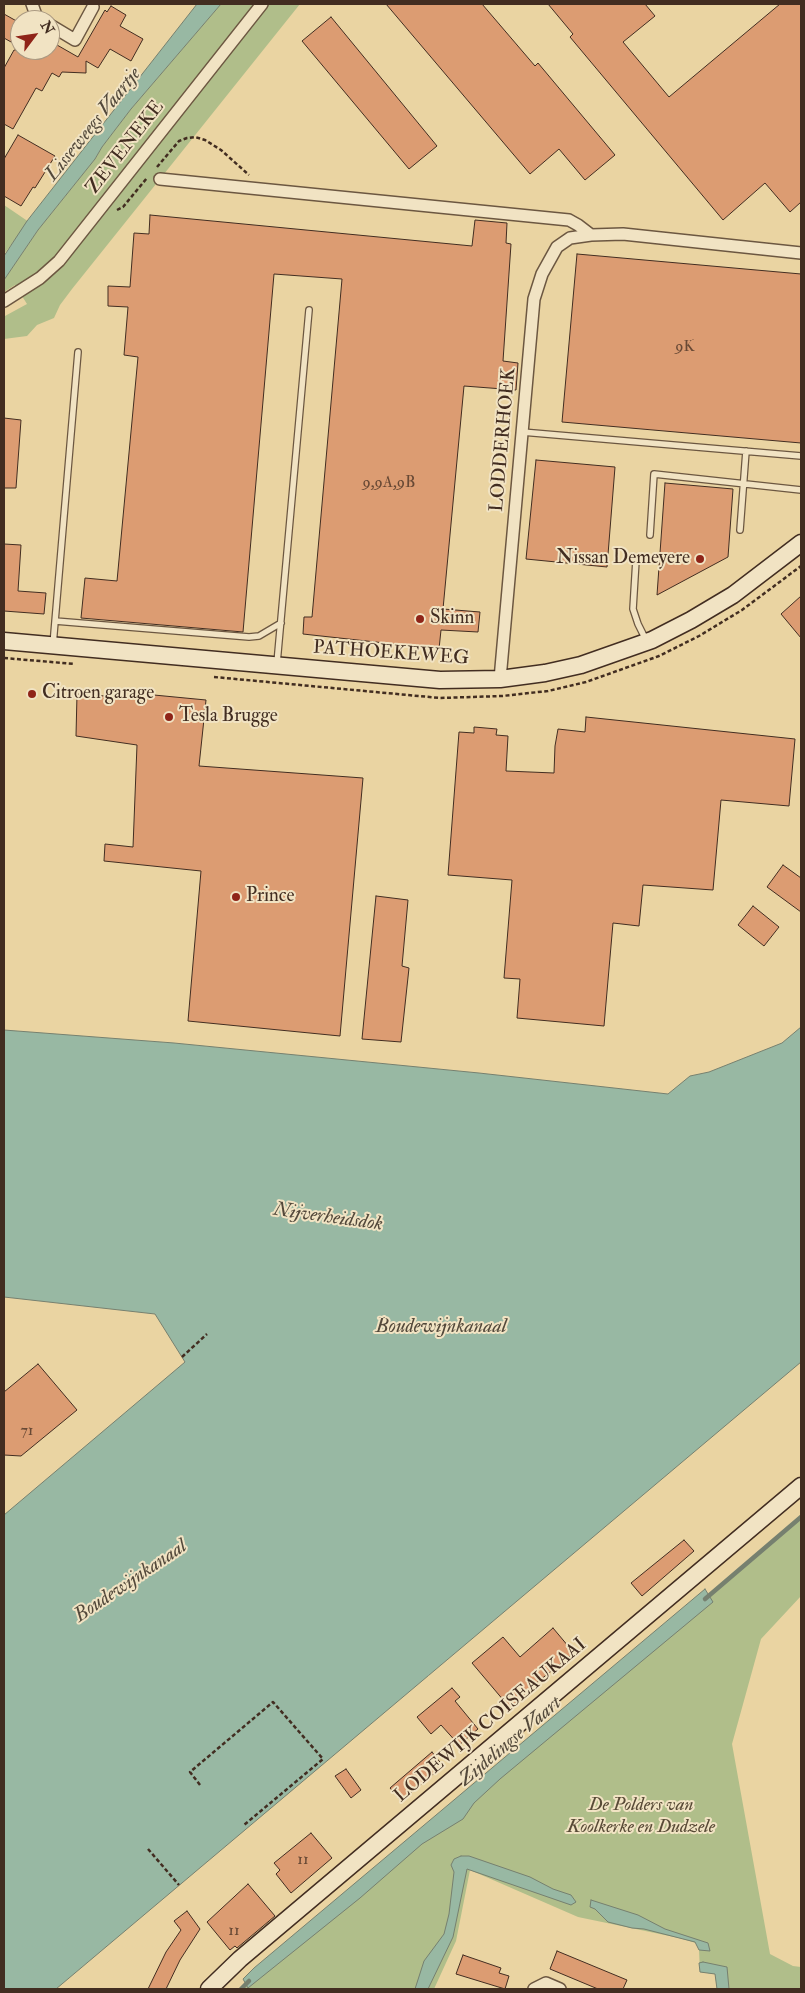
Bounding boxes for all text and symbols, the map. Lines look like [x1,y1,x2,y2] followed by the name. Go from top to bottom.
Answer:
[10,10,60,60] north arrow
[37,18,58,37] text: N
[41,63,147,187] water label: Lisseweegs Vaartje
[82,97,170,199] street label: ZEVENEKE
[675,338,695,358] house number: 9K
[486,367,522,513] street label: LODDERHOEK
[363,474,415,494] house number: 9,9A,9B
[556,548,690,570] place label: Nissan Demeyere
[694,553,706,565] marker: Nissan Demeyere
[430,608,474,630] place label: Skinn
[414,613,426,625] marker: Skinn
[312,637,470,671] street label: PATHOEKEWEG
[42,683,154,705] place label: Citroen garage
[26,688,38,700] marker: Citroen garage
[179,706,278,728] place label: Tesla Brugge
[163,711,175,723] marker: Tesla Brugge
[246,886,294,908] place label: Prince
[230,891,242,903] marker: Prince
[272,1198,384,1238] water label: Nijverheidsdok
[376,1316,506,1340] water label: Boudewijnkanaal
[20,1422,34,1442] house number: 71
[70,1535,192,1629] water label: Boudewijnkanaal
[390,1634,592,1808] street label: LODEWIJK COISEAUKAAI
[455,1692,567,1792] water label: Zijdelingse Vaart
[567,1795,715,1839] park label: De Polders van Koolkerke en Dudzele
[297,1851,309,1871] house number: 11
[228,1922,240,1942] house number: 11

